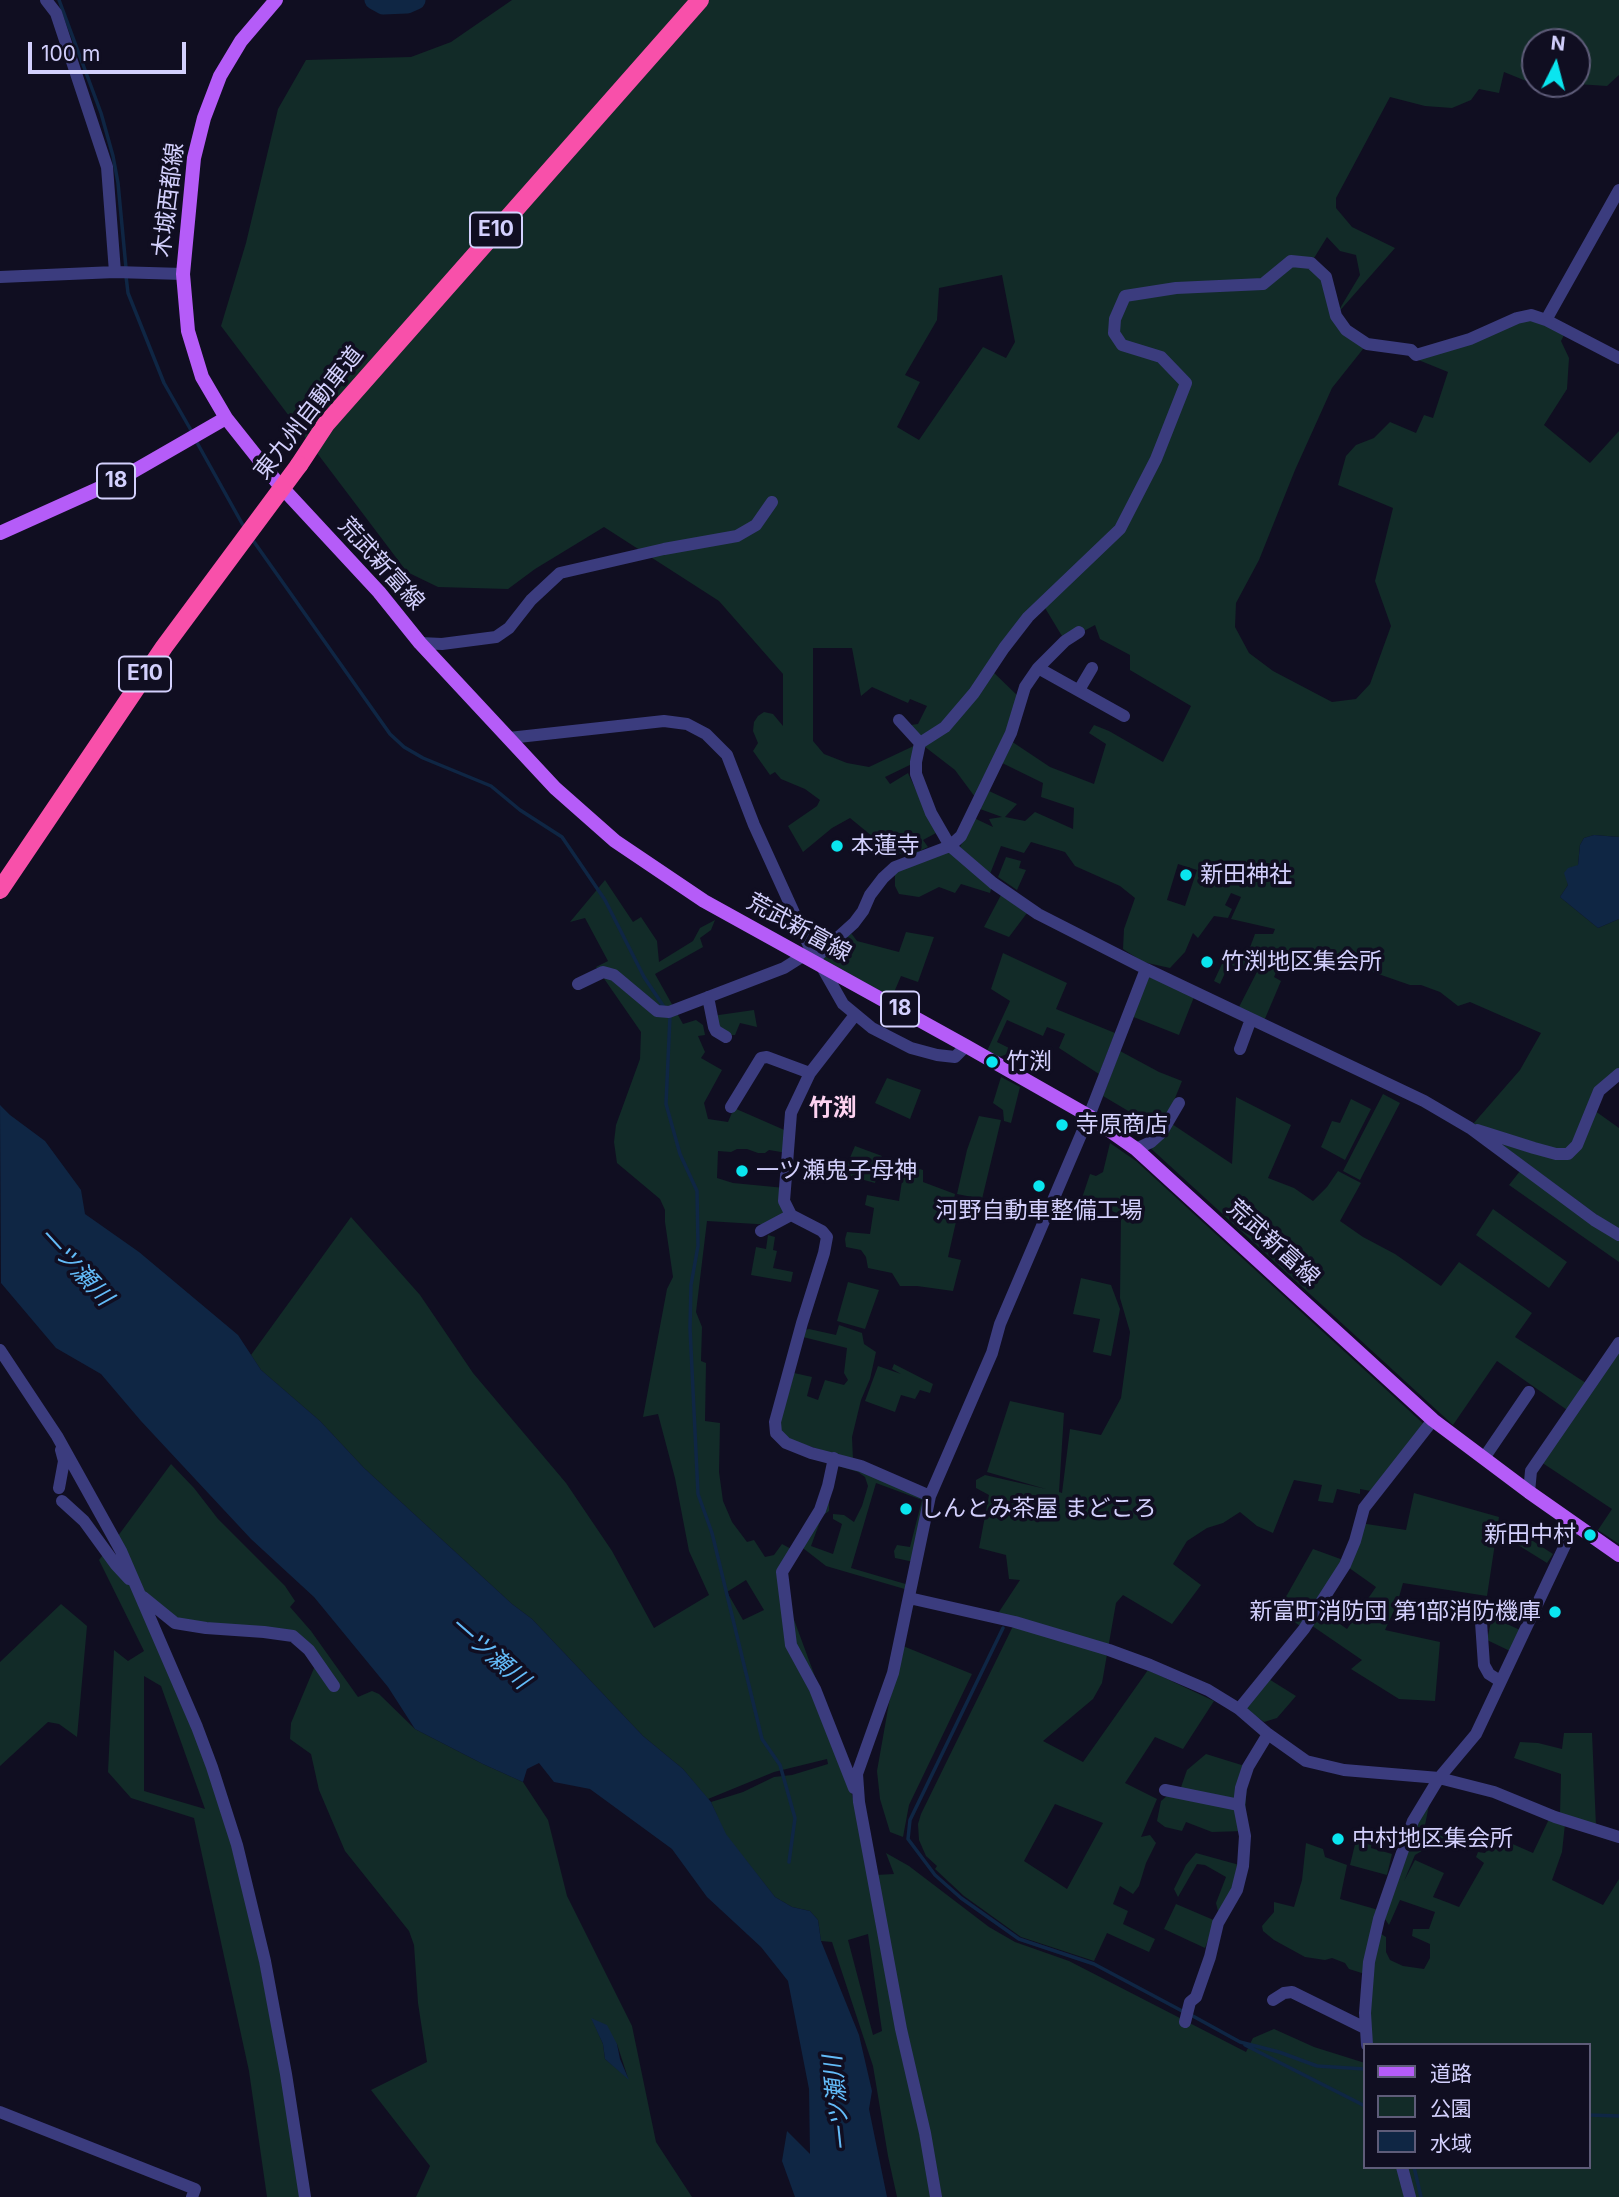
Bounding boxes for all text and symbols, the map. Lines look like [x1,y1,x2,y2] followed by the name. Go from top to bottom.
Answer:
[32,28,189,72] scale bar
[1521,28,1591,98] north arrow
[1550,31,1566,56] text: N
[41,41,100,66] text: 100 m
[148,141,190,259] street label: 木城西都線
[470,212,522,247] road number: E10
[249,341,369,485] street label: 東九州自動車道
[97,463,135,498] road number: 18
[332,512,430,616] street label: 荒武新富線
[119,656,171,692] road number: E10
[851,832,920,860] place label: 本蓮寺
[829,838,845,854] marker: 本蓮寺
[1200,861,1292,889] place label: 新田神社
[1178,867,1194,883] marker: 新田神社
[742,888,856,968] street label: 荒武新富線
[1221,948,1382,976] place label: 竹渕地区集会所
[1199,954,1215,970] marker: 竹渕地区集会所
[881,992,919,1026] road number: 18
[1006,1048,1052,1076] place label: 竹渕
[984,1054,1000,1070] marker: 竹渕
[809,1095,857,1123] district label: 竹渕
[1076,1111,1168,1139] place label: 寺原商店
[1054,1117,1070,1133] marker: 寺原商店
[756,1157,917,1185] place label: 一ツ瀬鬼子母神
[734,1163,750,1179] marker: 一ツ瀬鬼子母神
[1031,1178,1047,1194] marker: 河野自動車整備工場
[1221,1194,1325,1292] street label: 荒武新富線
[936,1197,1142,1225] place label: 河野自動車整備工場
[32,1222,118,1312] water label: 一ツ瀬川
[920,1495,1156,1523] place label: しんとみ茶屋 まどころ
[898,1501,914,1517] marker: しんとみ茶屋 まどころ
[1484,1521,1576,1549] place label: 新田中村
[1582,1527,1598,1543] marker: 新田中村
[1249,1598,1541,1626] place label: 新富町消防団 第1部消防機庫
[1547,1604,1563,1620] marker: 新富町消防団 第1部消防機庫
[443,1611,535,1695] water label: 一ツ瀬川
[1352,1825,1513,1853] place label: 中村地区集会所
[1330,1831,1346,1847] marker: 中村地区集会所
[1364,2043,1591,2169] legend
[819,2054,857,2152] water label: 一ツ瀬川
[1430,2061,1472,2086] text: 道路
[1430,2096,1472,2121] text: 公園
[1430,2131,1472,2156] text: 水域

